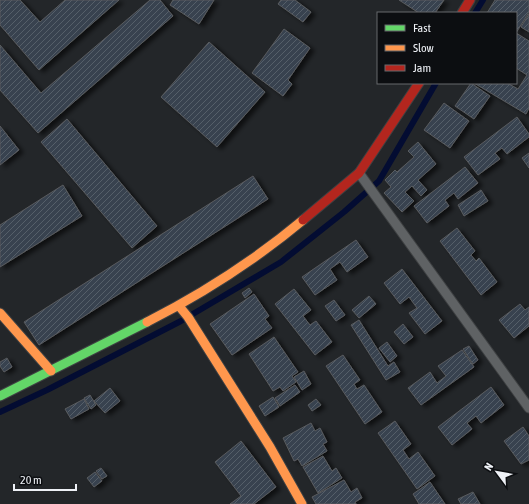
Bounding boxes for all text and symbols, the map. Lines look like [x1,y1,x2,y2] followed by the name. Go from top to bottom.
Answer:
[377,12,517,84] legend
[413,21,431,35] text: Fast
[413,41,434,55] text: Slow
[413,61,431,75] text: Jam
[477,452,517,492] north arrow
[482,461,495,473] text: N
[14,466,76,492] scale bar
[20,473,42,487] text: 20 m

